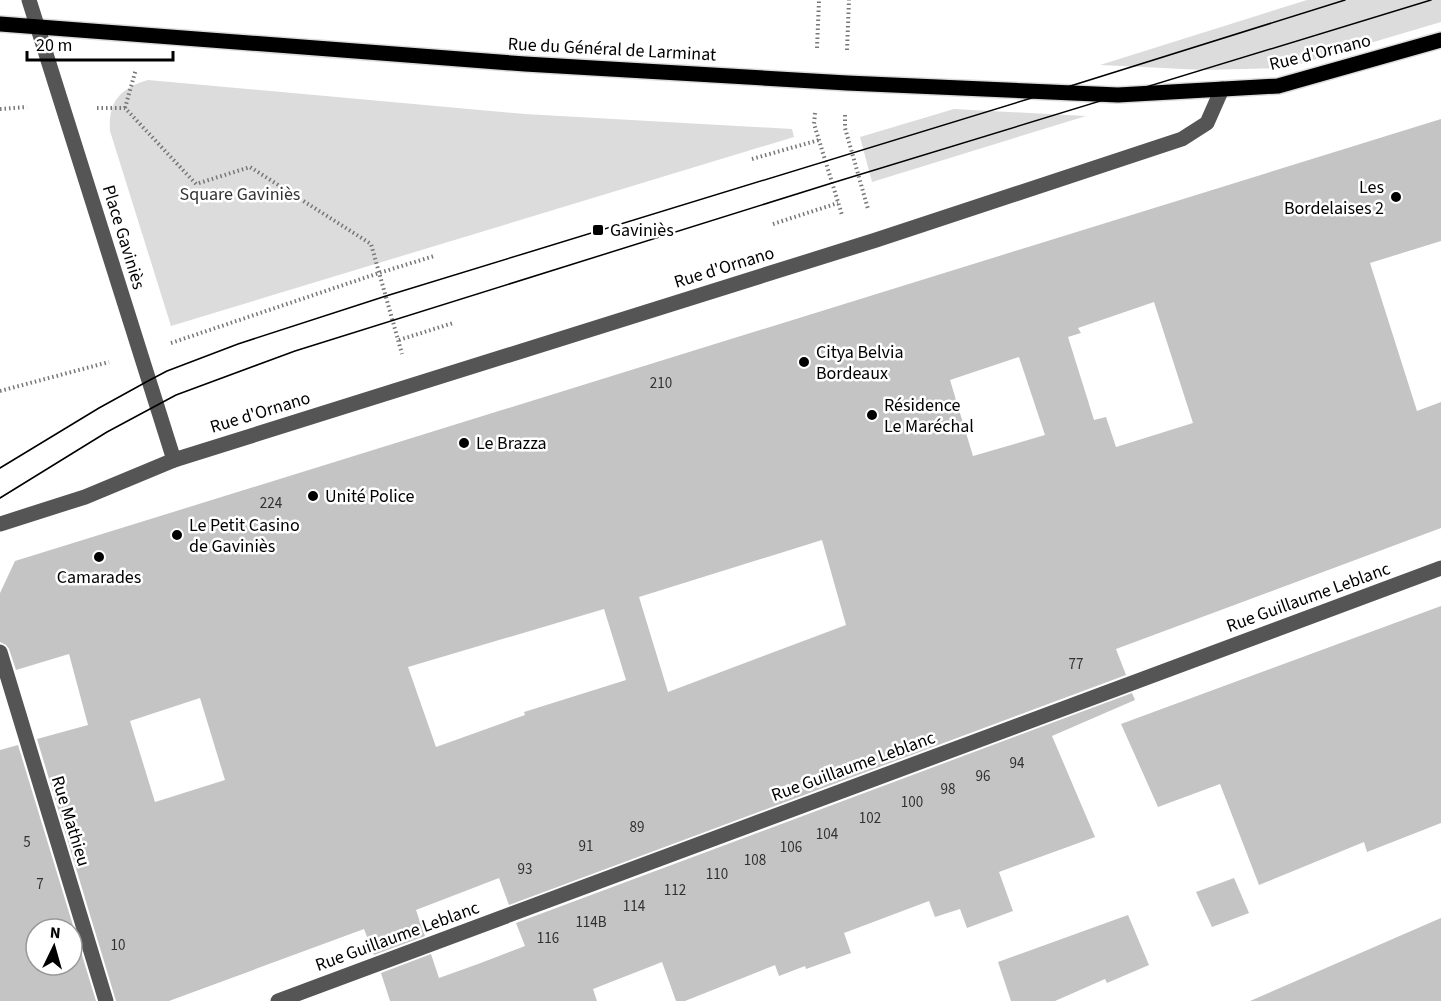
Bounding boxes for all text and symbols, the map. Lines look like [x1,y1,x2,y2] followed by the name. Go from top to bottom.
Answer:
[27,24,172,62] scale bar
[1267,28,1373,77] street label: Rue d'Ornano
[507,32,717,67] street label: Rue du Général de Larminat
[36,33,72,58] text: 20 m
[1284,175,1384,221] place label: Les Bordelaises 2
[96,182,151,292] street label: Place Gaviniès
[180,182,300,207] park label: Square Gaviniès
[1389,190,1403,204] marker: Les Bordelaises 2
[610,218,674,243] place label: Gaviniès
[591,223,605,237] marker: Gaviniès
[671,240,777,295] street label: Rue d'Ornano
[816,340,904,386] place label: Citya Belvia Bordeaux
[797,355,811,369] marker: Citya Belvia Bordeaux
[650,373,672,394] house number: 210
[207,385,313,440] street label: Rue d'Ornano
[884,393,974,439] place label: Résidence Le Maréchal
[865,408,879,422] marker: Résidence Le Maréchal
[476,431,547,456] place label: Le Brazza
[457,436,471,450] marker: Le Brazza
[325,484,415,509] place label: Unité Police
[306,489,320,503] marker: Unité Police
[260,493,283,514] house number: 224
[189,513,300,559] place label: Le Petit Casino de Gaviniès
[170,528,184,542] marker: Le Petit Casino de Gaviniès
[92,550,106,564] marker: Camarades
[1223,556,1394,639] street label: Rue Guillaume Leblanc
[57,565,141,590] place label: Camarades
[1069,654,1083,675] house number: 77
[768,725,939,808] street label: Rue Guillaume Leblanc
[1010,753,1025,774] house number: 94
[976,766,990,787] house number: 96
[45,773,96,870] street label: Rue Mathieu
[941,779,955,800] house number: 98
[901,792,923,813] house number: 100
[859,808,881,829] house number: 102
[630,817,644,838] house number: 89
[816,824,839,845] house number: 104
[23,832,31,853] house number: 5
[579,836,593,857] house number: 91
[780,837,802,858] house number: 106
[744,850,766,871] house number: 108
[518,859,532,880] house number: 93
[706,864,728,885] house number: 110
[36,874,44,895] house number: 7
[664,880,686,901] house number: 112
[312,895,483,978] street label: Rue Guillaume Leblanc
[623,896,646,917] house number: 114
[575,912,607,933] house number: 114B
[24,917,84,977] north arrow
[49,922,61,944] text: N
[537,928,559,949] house number: 116
[111,935,125,956] house number: 10

